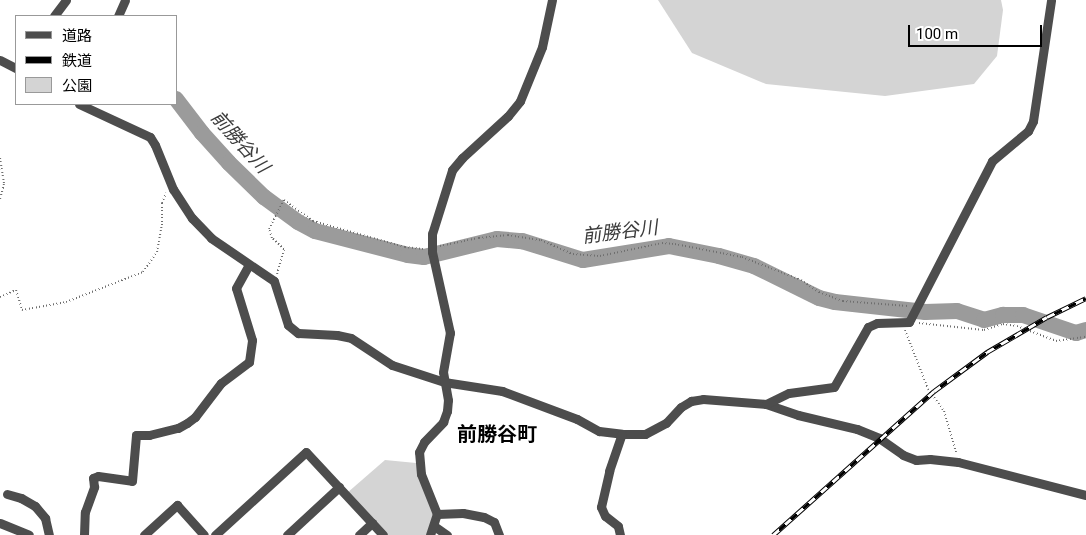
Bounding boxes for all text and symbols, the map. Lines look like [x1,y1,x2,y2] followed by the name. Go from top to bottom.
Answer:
[15,15,178,105] legend
[911,15,1045,47] scale bar
[916,25,958,43] text: 100 m
[62,27,92,45] text: 道路
[62,52,92,70] text: 鉄道
[62,77,92,95] text: 公園
[206,106,274,178] water label: 前勝谷川
[581,216,659,248] water label: 前勝谷川
[457,422,537,446] district label: 前勝谷町

